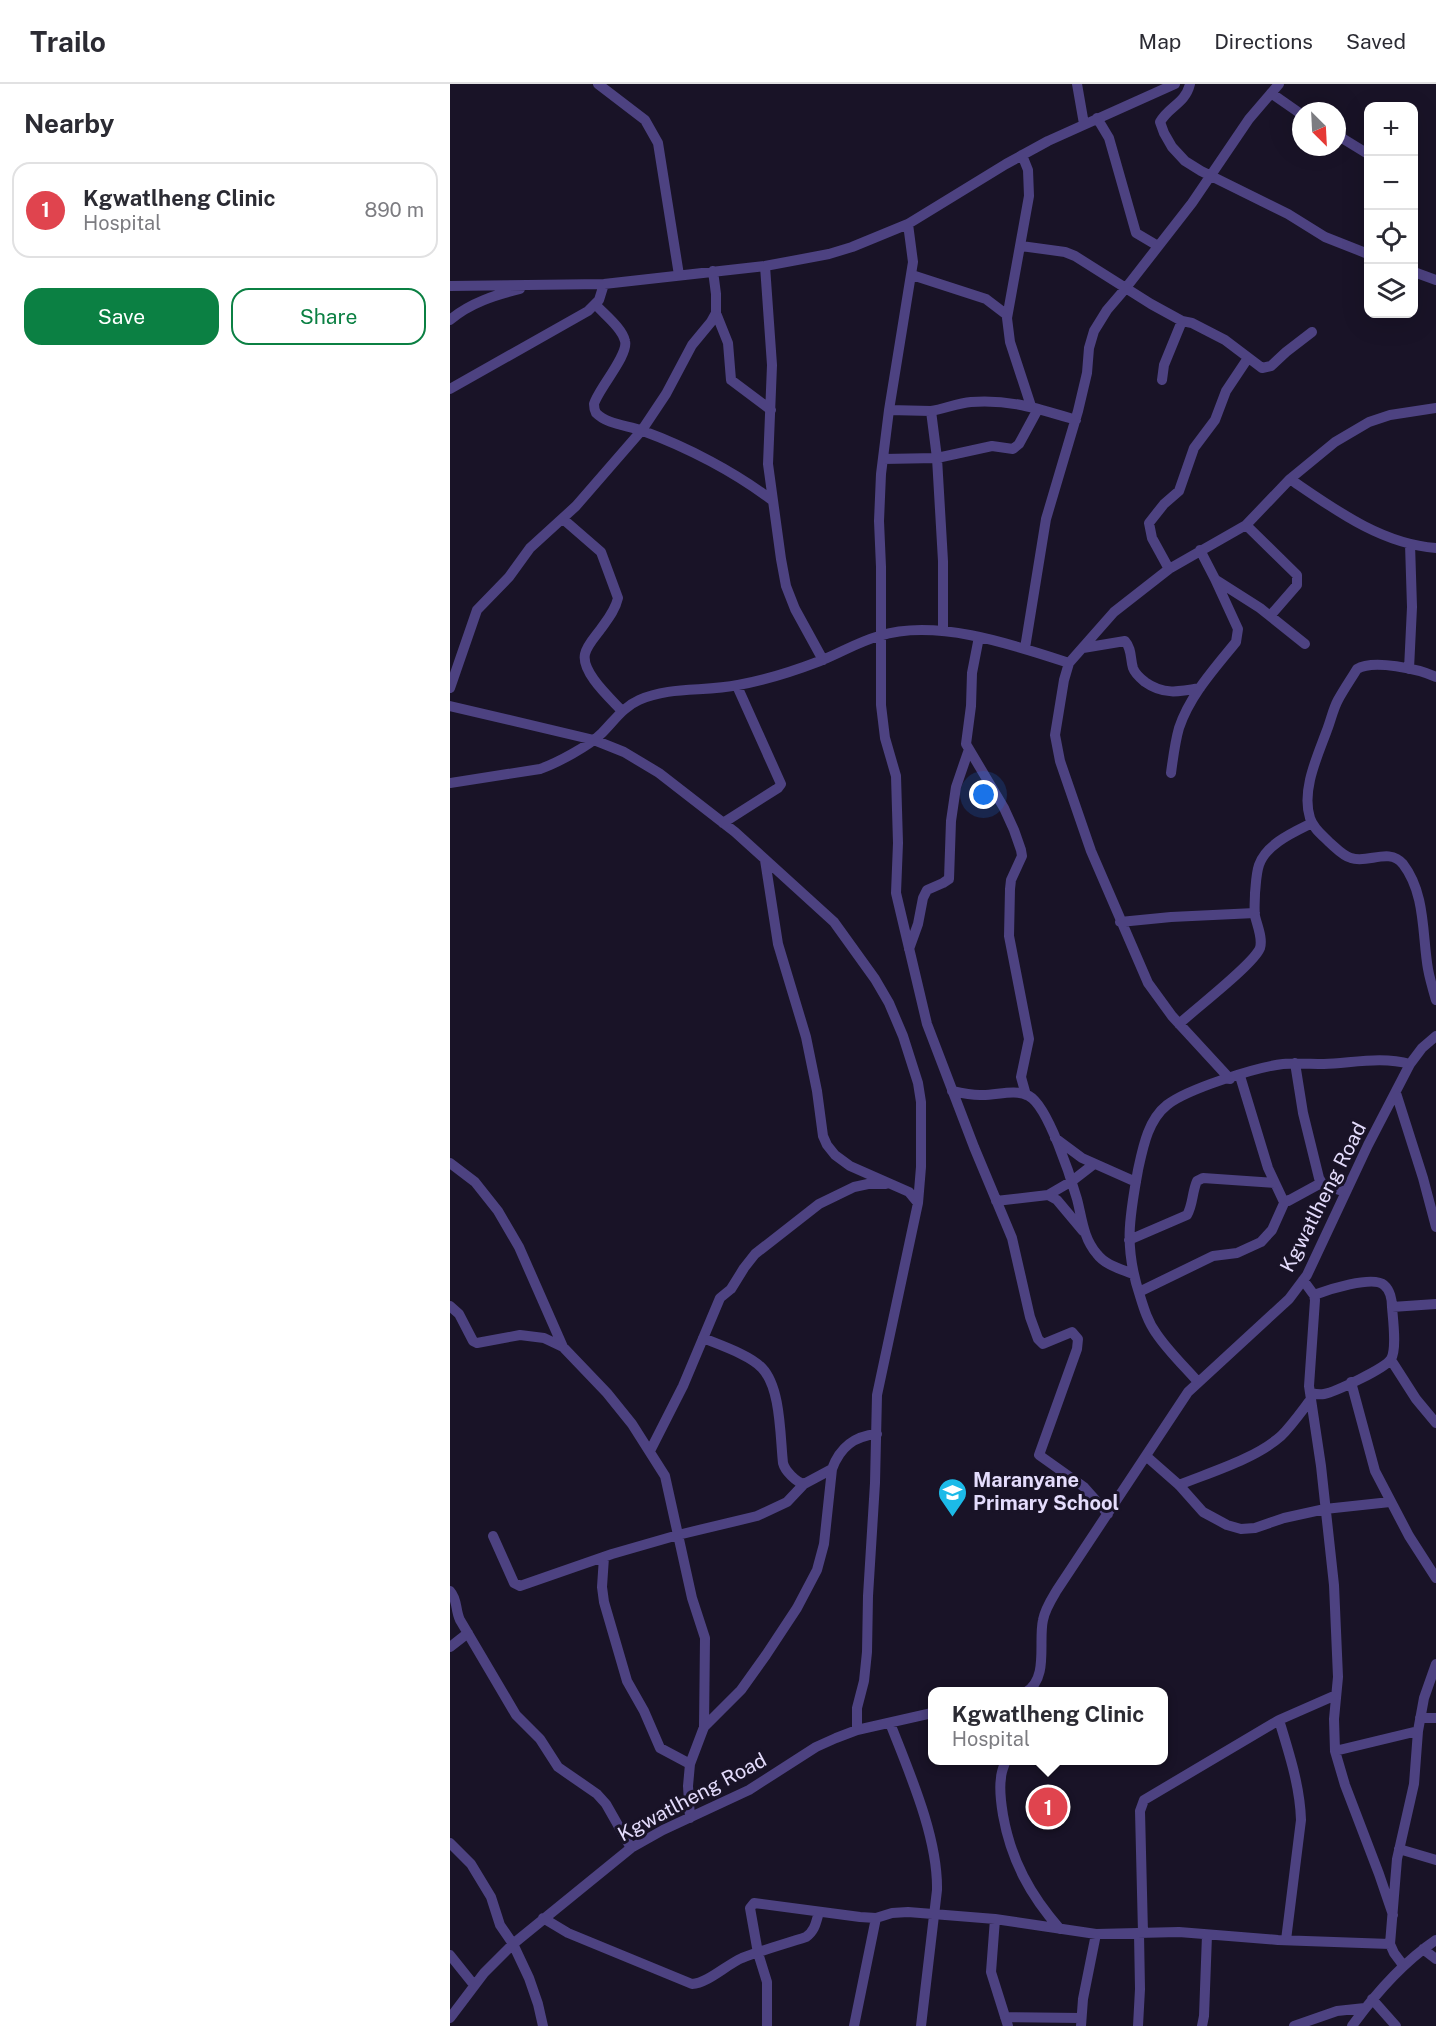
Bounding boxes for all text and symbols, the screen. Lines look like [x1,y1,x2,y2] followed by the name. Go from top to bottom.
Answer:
[30,25,106,58] text: Trailo
[1139,29,1181,54] text: Map
[1214,29,1313,54] text: Directions
[1346,29,1406,54] text: Saved
[1292,102,1346,156] north arrow
[1364,102,1418,318] map controls
[1364,102,1418,156] button: +
[24,108,114,139] text: Nearby
[1364,156,1418,210] button: −
[83,185,276,211] text: Kgwatlheng Clinic
[41,198,50,222] text: 1
[364,198,424,222] text: 890 m
[1364,210,1418,264] button: locate
[83,211,161,235] text: Hospital
[1364,264,1418,318] button: layers
[24,288,219,345] button: Save
[231,288,426,345] button: Share
[969,780,998,809] your location
[1275,1118,1371,1276] street label: Kgwatlheng Road
[973,1468,1119,1515] place label: Maranyane Primary School
[936,1476,968,1518] school or university icon: Maranyane Primary School
[928,1687,1168,1765] popup
[952,1701,1144,1727] text: Kgwatlheng Clinic
[952,1727,1030,1751] text: Hospital
[614,1748,770,1846] street label: Kgwatlheng Road
[1028,1784,1068,1830] pin: 1

